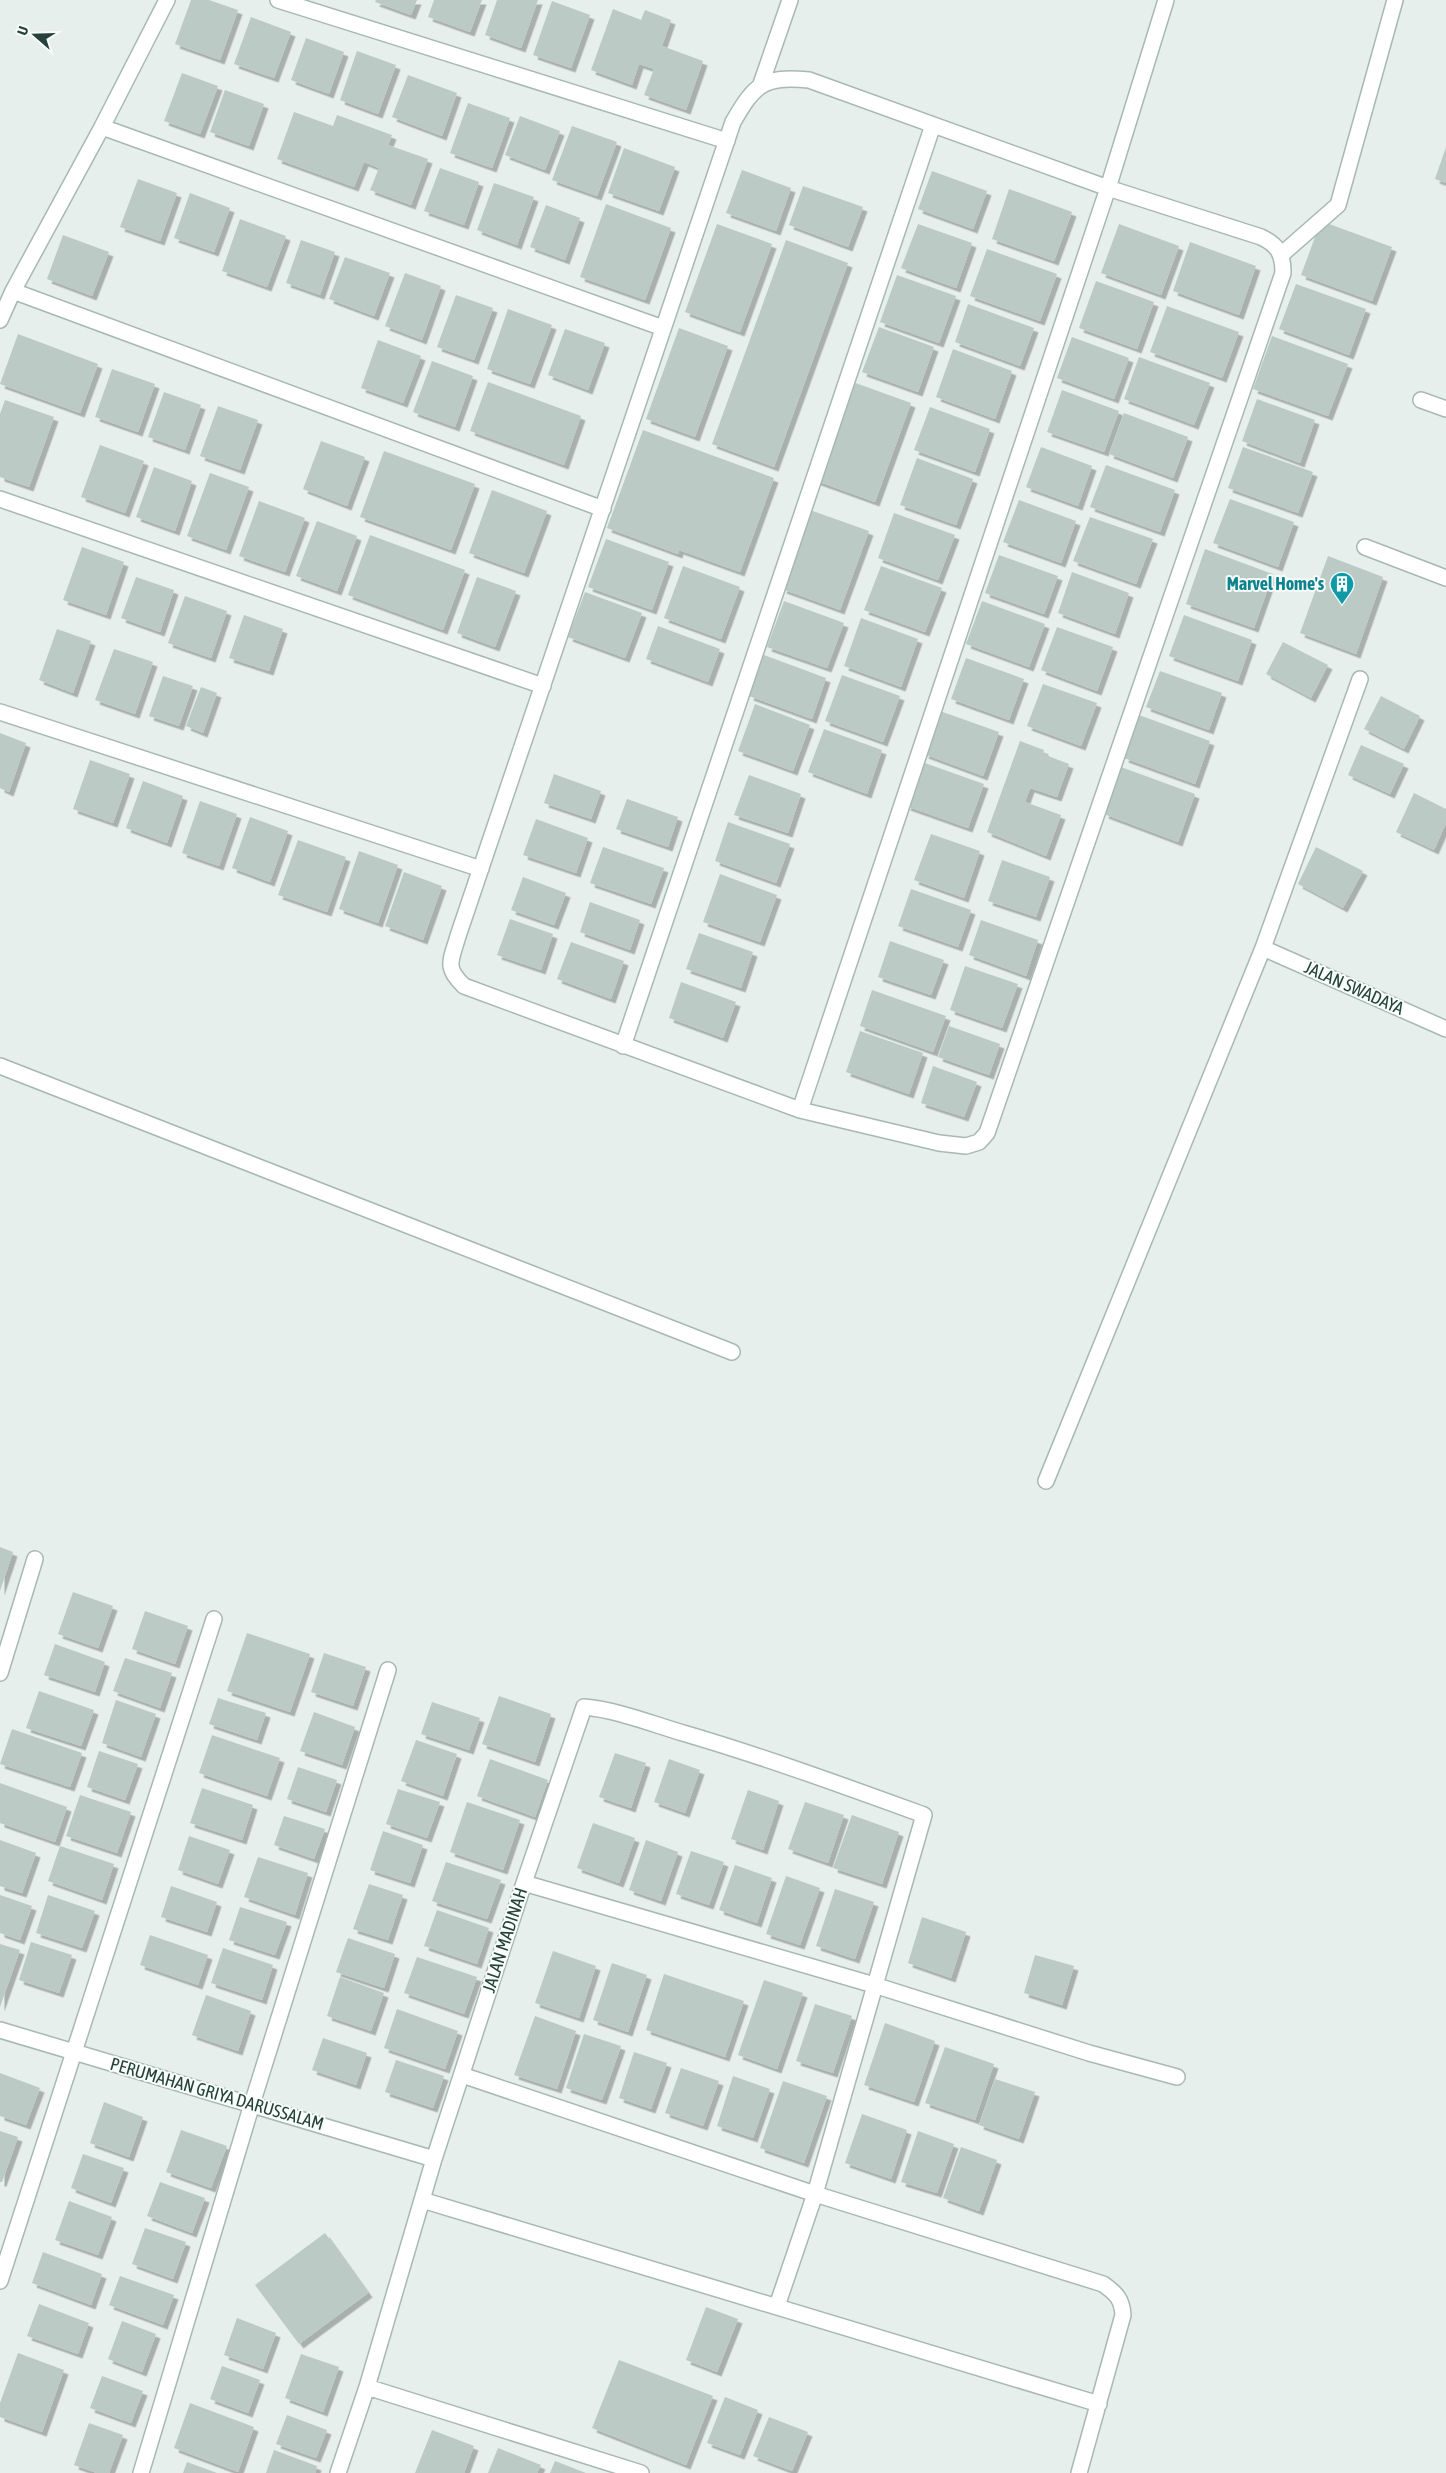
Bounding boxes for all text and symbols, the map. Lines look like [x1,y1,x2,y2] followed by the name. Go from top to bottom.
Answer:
[10,10,60,60] north arrow
[14,24,32,37] text: U
[1329,571,1355,605] building icon: Marvel Home's
[1227,573,1325,594] place label: Marvel Home's
[1301,956,1407,1019] street label: JALAN SWADAYA
[478,1885,531,1995] street label: JALAN MADINAH
[108,2053,326,2134] street label: PERUMAHAN GRIYA DARUSSALAM

